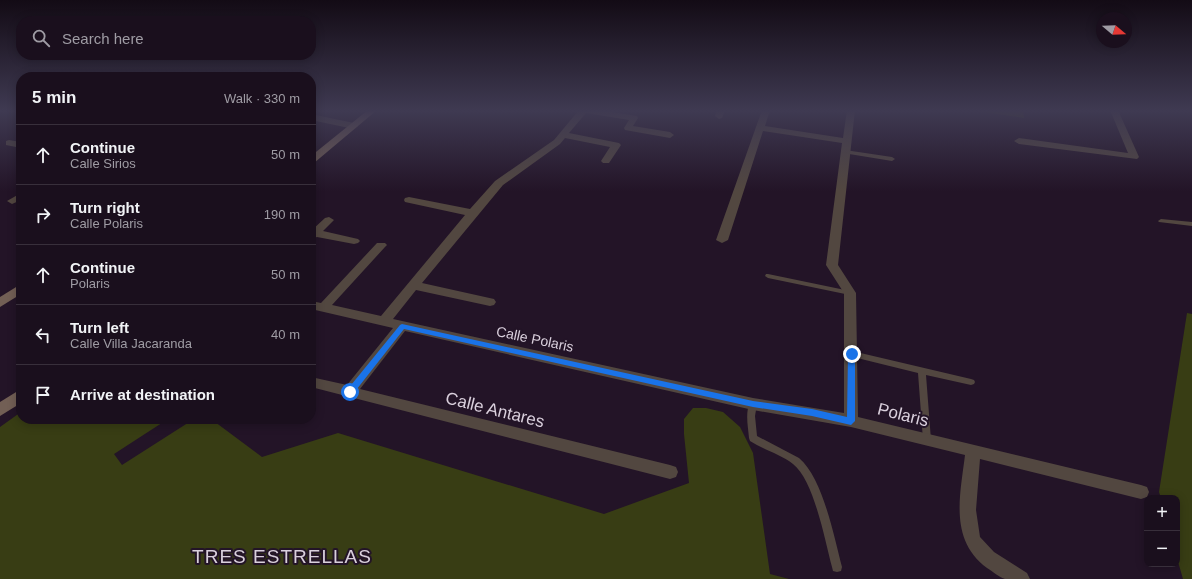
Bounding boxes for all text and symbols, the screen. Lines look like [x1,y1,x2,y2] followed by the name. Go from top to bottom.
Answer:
[1096,12,1132,48] north arrow
[16,16,316,60] search box
[30,27,52,49] icon: search
[62,30,144,47] text: Search here
[32,88,76,107] text: 5 min
[224,91,300,106] text: Walk · 330 m
[70,139,135,156] text: Continue
[32,144,54,166] icon: ahead
[271,147,300,162] text: 50 m
[70,156,136,171] text: Calle Sirios
[70,199,140,216] text: Turn right
[32,204,54,226] icon: right
[264,207,300,222] text: 190 m
[70,216,143,231] text: Calle Polaris
[70,259,135,276] text: Continue
[32,264,54,286] icon: ahead
[271,267,300,282] text: 50 m
[70,276,110,291] text: Polaris
[70,319,129,336] text: Turn left
[495,323,575,355] street label: Calle Polaris
[32,324,54,346] icon: left
[271,327,300,342] text: 40 m
[70,336,192,351] text: Calle Villa Jacaranda
[843,345,861,363] route end
[341,383,359,401] route start
[32,384,54,406] icon: arrive
[70,386,215,403] text: Arrive at destination
[444,389,546,431] street label: Calle Antares
[875,399,931,431] street label: Polaris
[1144,495,1180,567] map controls
[1144,495,1180,531] button: +
[1144,531,1180,567] button: −
[192,546,372,567] district label: TRES ESTRELLAS

